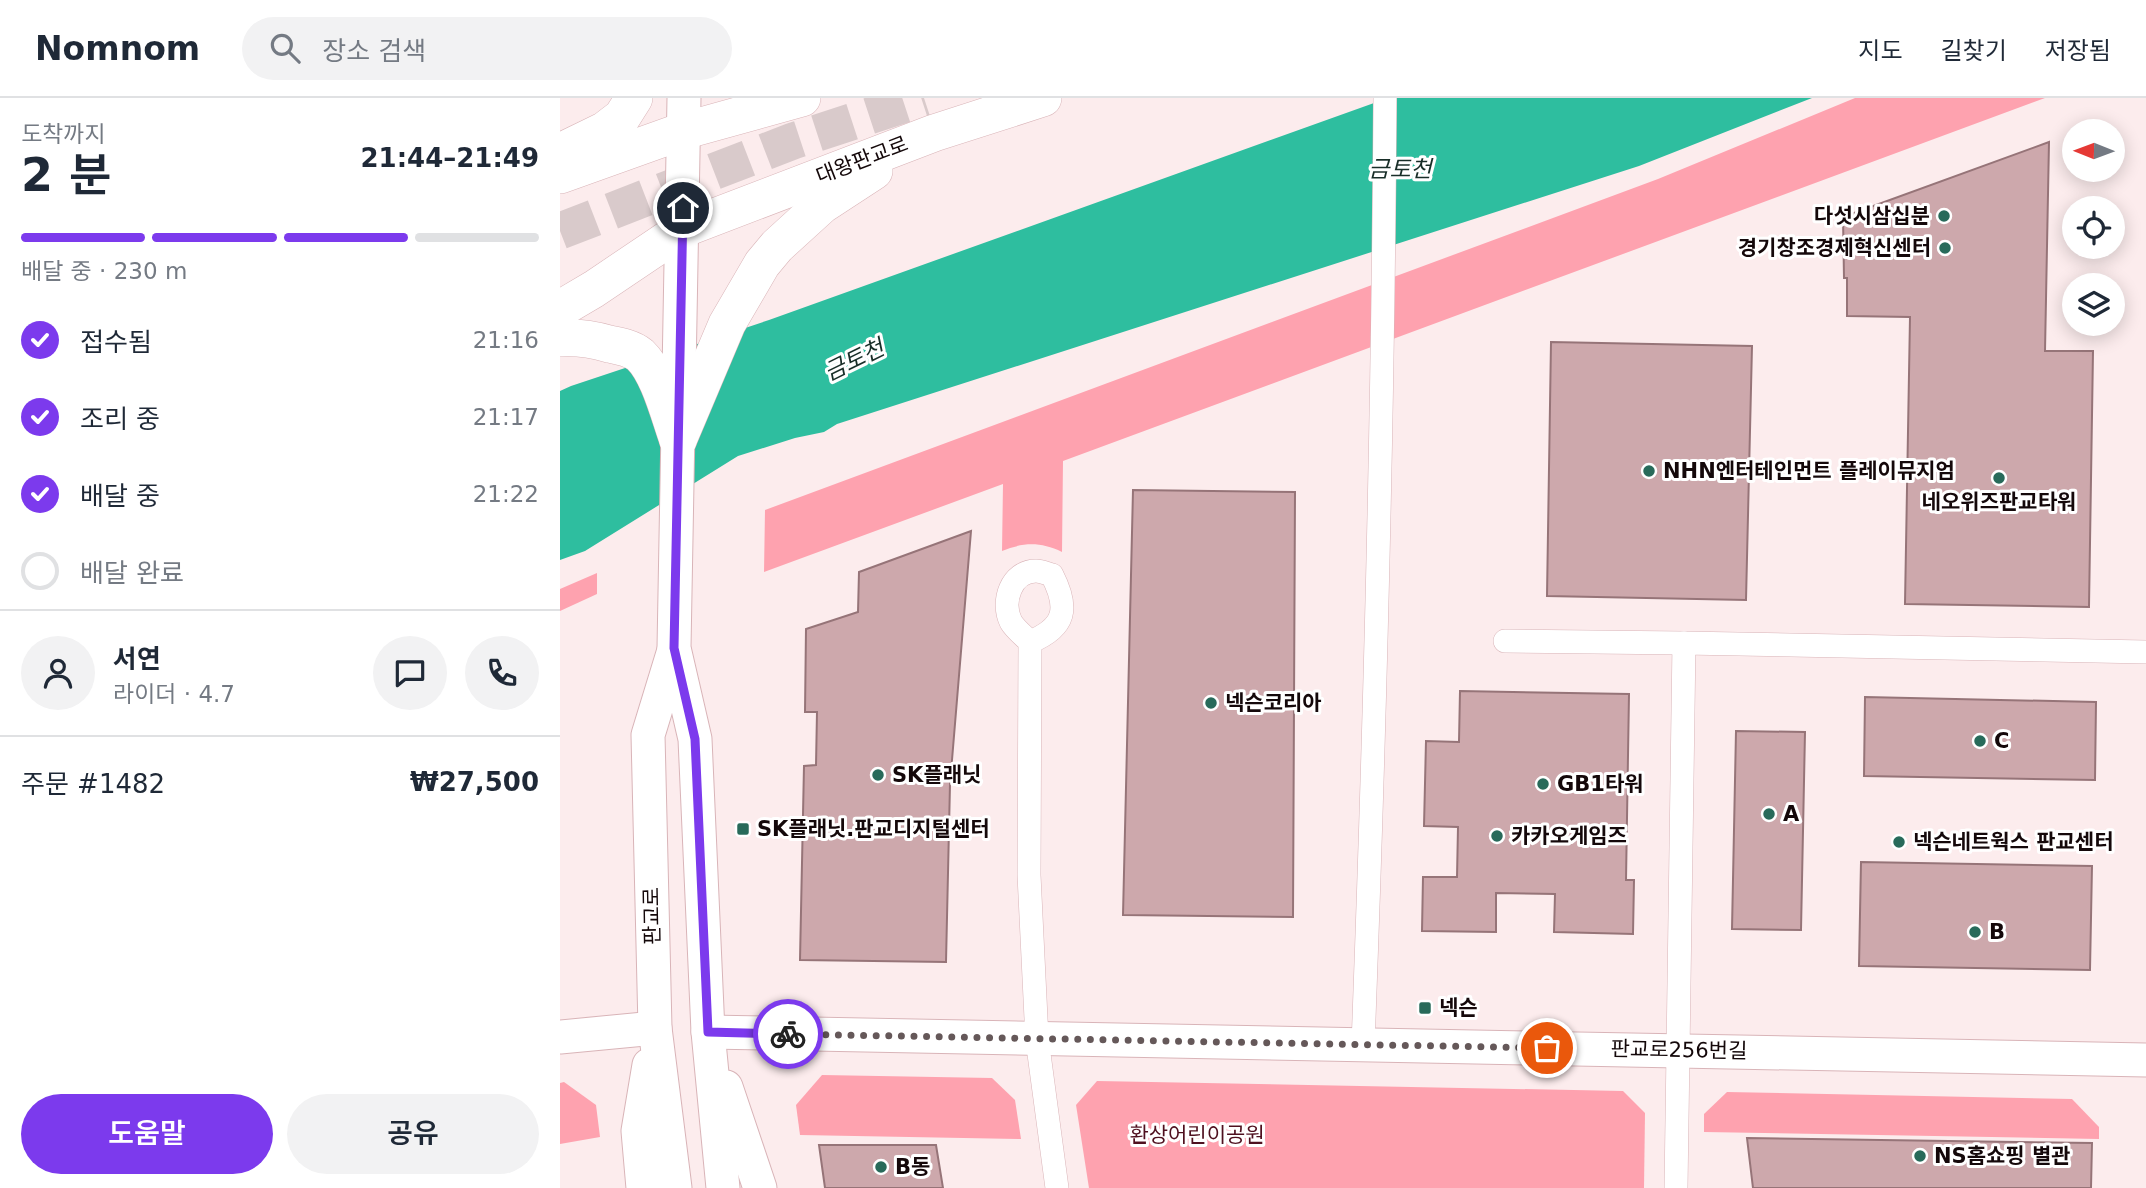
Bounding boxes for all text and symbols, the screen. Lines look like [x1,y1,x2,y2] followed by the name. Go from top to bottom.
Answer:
[242,17,732,80] search box
[35,29,200,68] text: Nomnom
[266,29,304,67] icon: search
[322,36,426,66] text: 장소 검색
[1858,37,1903,65] text: 지도
[1941,37,2007,65] text: 길찾기
[2045,37,2111,65] text: 저장됨
[2062,119,2124,182] north arrow
[2062,119,2125,336] map controls
[21,121,106,147] text: 도착까지
[813,131,911,189] street label: 대왕판교로
[360,143,539,173] text: 21:44–21:49
[21,148,111,202] text: 2 분
[1368,156,1435,182] water label: 금토천
[653,178,713,238] pin
[664,189,702,227] icon: home
[2062,196,2125,259] button: locate
[1814,204,1930,228] place label: 다섯시삼십분
[1936,208,1952,224] marker: 다섯시삼십분
[1738,236,1931,260] place label: 경기창조경제혁신센터
[1937,240,1953,256] marker: 경기창조경제혁신센터
[21,258,187,284] text: 배달 중 · 230 m
[2062,273,2125,336] button: layers
[21,321,59,359] icon: check
[80,327,152,357] text: 접수됨
[473,327,539,353] text: 21:16
[820,333,891,386] water label: 금토천
[21,398,59,436] icon: check
[80,404,160,434] text: 조리 중
[473,404,539,430] text: 21:17
[1663,459,1955,483] place label: NHN엔터테인먼트 플레이뮤지엄
[1641,463,1657,479] marker: NHN엔터테인먼트 플레이뮤지엄
[1991,470,2007,486] marker: 네오위즈판교타워
[21,475,59,513] icon: check
[80,481,160,511] text: 배달 중
[473,481,539,507] text: 21:22
[1922,490,2076,514] place label: 네오위즈판교타워
[80,558,184,588] text: 배달 완료
[21,636,95,710] button: person
[373,636,447,710] button: chat
[465,636,539,710] button: phone
[113,644,161,674] text: 서연
[113,681,235,707] text: 라이더 · 4.7
[1225,691,1322,715] place label: 넥슨코리아
[1203,695,1219,711] marker: 넥슨코리아
[1994,729,2009,753] place label: C
[1972,733,1988,749] marker: C
[892,763,981,787] place label: SK플래닛
[410,767,539,797] text: ₩27,500
[870,767,886,783] marker: SK플래닛
[21,769,165,799] text: 주문 #1482
[1557,772,1644,796] place label: GB1타워
[1535,776,1551,792] marker: GB1타워
[1783,802,1800,826] place label: A
[1761,806,1777,822] marker: A
[757,817,990,841] place label: SK플래닛.판교디지털센터
[735,821,751,837] marker: SK플래닛.판교디지털센터
[1511,824,1627,848] place label: 카카오게임즈
[1489,828,1505,844] marker: 카카오게임즈
[1913,830,2114,854] place label: 넥슨네트웍스 판교센터
[1891,834,1907,850] marker: 넥슨네트웍스 판교센터
[639,887,665,945] street label: 판교로
[1989,920,2005,944] place label: B
[1967,924,1983,940] marker: B
[1439,996,1478,1020] place label: 넥슨
[753,999,823,1069] courier
[1417,1000,1433,1016] marker: 넥슨
[769,1015,807,1053] icon: bike
[1517,1018,1577,1078] pin
[1528,1029,1566,1067] icon: bag
[1610,1037,1748,1063] street label: 판교로256번길
[21,1094,273,1174] button: 도움말
[287,1094,539,1174] button: 공유
[1129,1123,1265,1147] park label: 환상어린이공원
[1934,1144,2071,1168] place label: NS홈쇼핑 별관
[1912,1148,1928,1164] marker: NS홈쇼핑 별관
[895,1155,930,1179] place label: B동
[873,1159,889,1175] marker: B동

